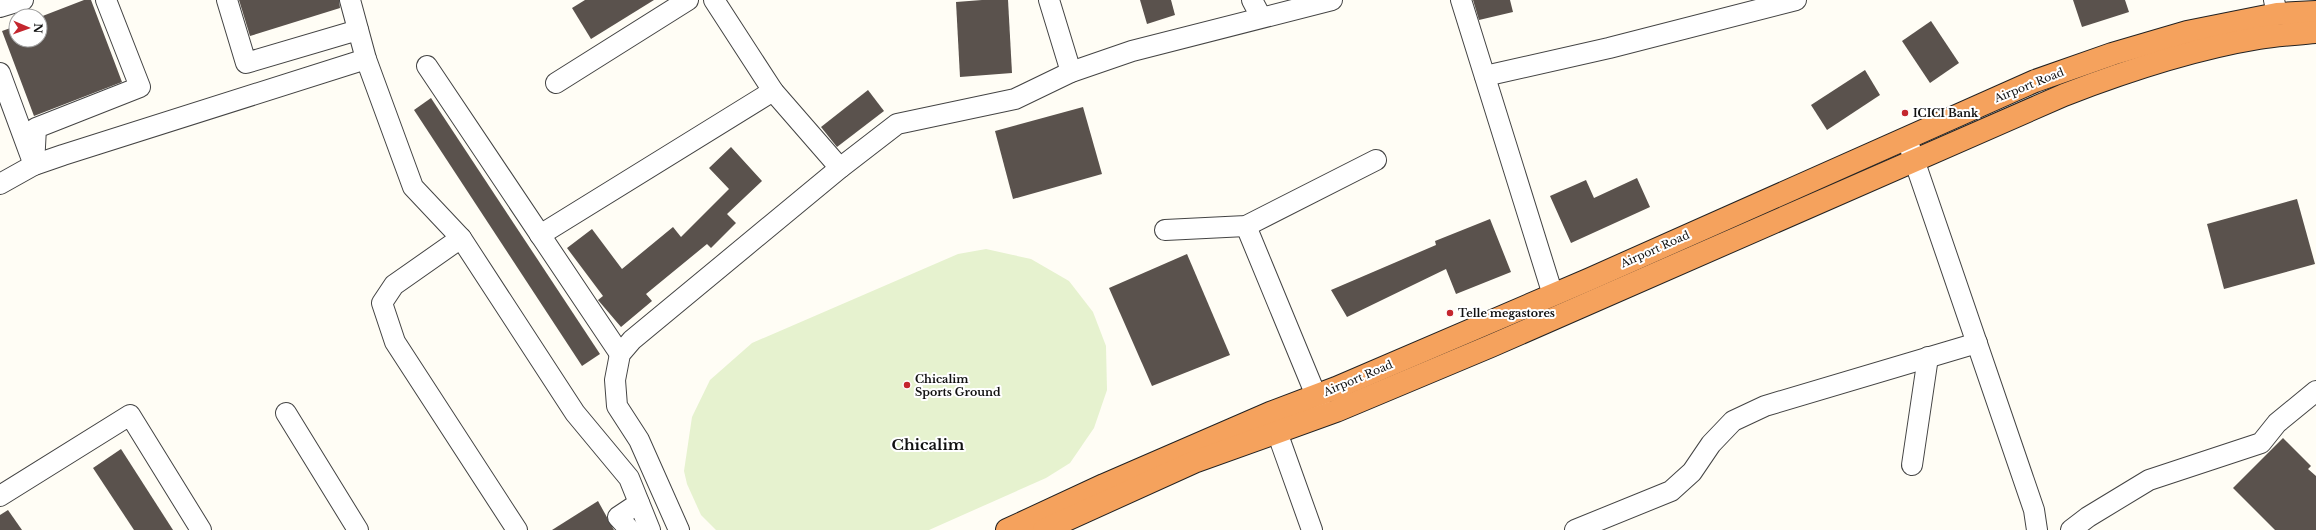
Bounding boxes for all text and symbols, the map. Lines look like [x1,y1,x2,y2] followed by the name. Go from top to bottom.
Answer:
[8,8,48,48] north arrow
[31,23,45,34] text: N
[1991,64,2066,106] street label: Airport Road
[1913,106,1979,120] place label: ICICI Bank
[1900,108,1910,118] marker: ICICI Bank
[1617,227,1692,271] street label: Airport Road
[1458,306,1555,320] place label: Telle megastores
[1445,308,1455,318] marker: Telle megastores
[1320,357,1395,399] street label: Airport Road
[915,372,1001,399] place label: Chicalim Sports Ground
[902,380,912,390] marker: Chicalim Sports Ground
[892,435,965,454] district label: Chicalim

